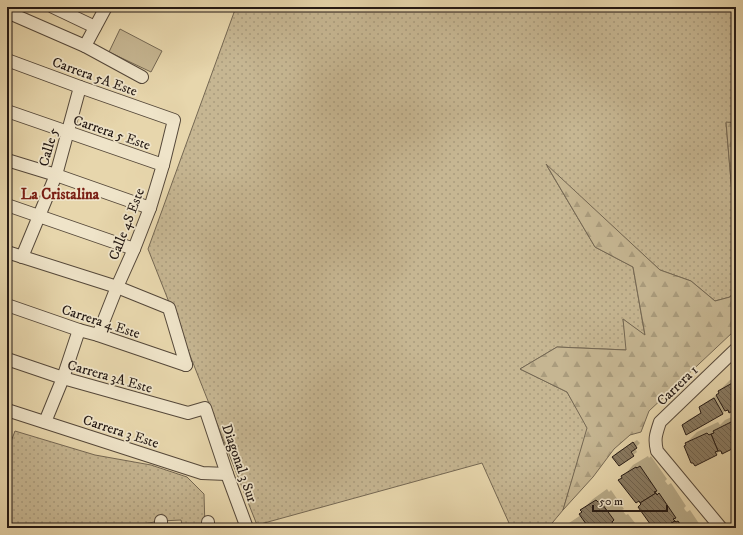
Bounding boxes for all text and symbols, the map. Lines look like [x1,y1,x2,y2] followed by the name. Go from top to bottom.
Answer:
[50,53,140,101] street label: Carrera 5A Este
[71,111,153,155] street label: Carrera 5 Este
[35,126,63,169] street label: Calle 5
[21,185,100,204] district label: La Cristalina
[105,186,149,263] street label: Calle 4S Este
[59,301,142,343] street label: Carrera 4 Este
[65,356,155,398] street label: Carrera 3A Este
[653,362,702,410] street label: Carrera 1
[80,411,161,453] street label: Carrera 3 Este
[217,422,261,506] street label: Diagonal 3 Sur
[593,487,667,513] scale bar
[599,494,623,509] text: 50 m

